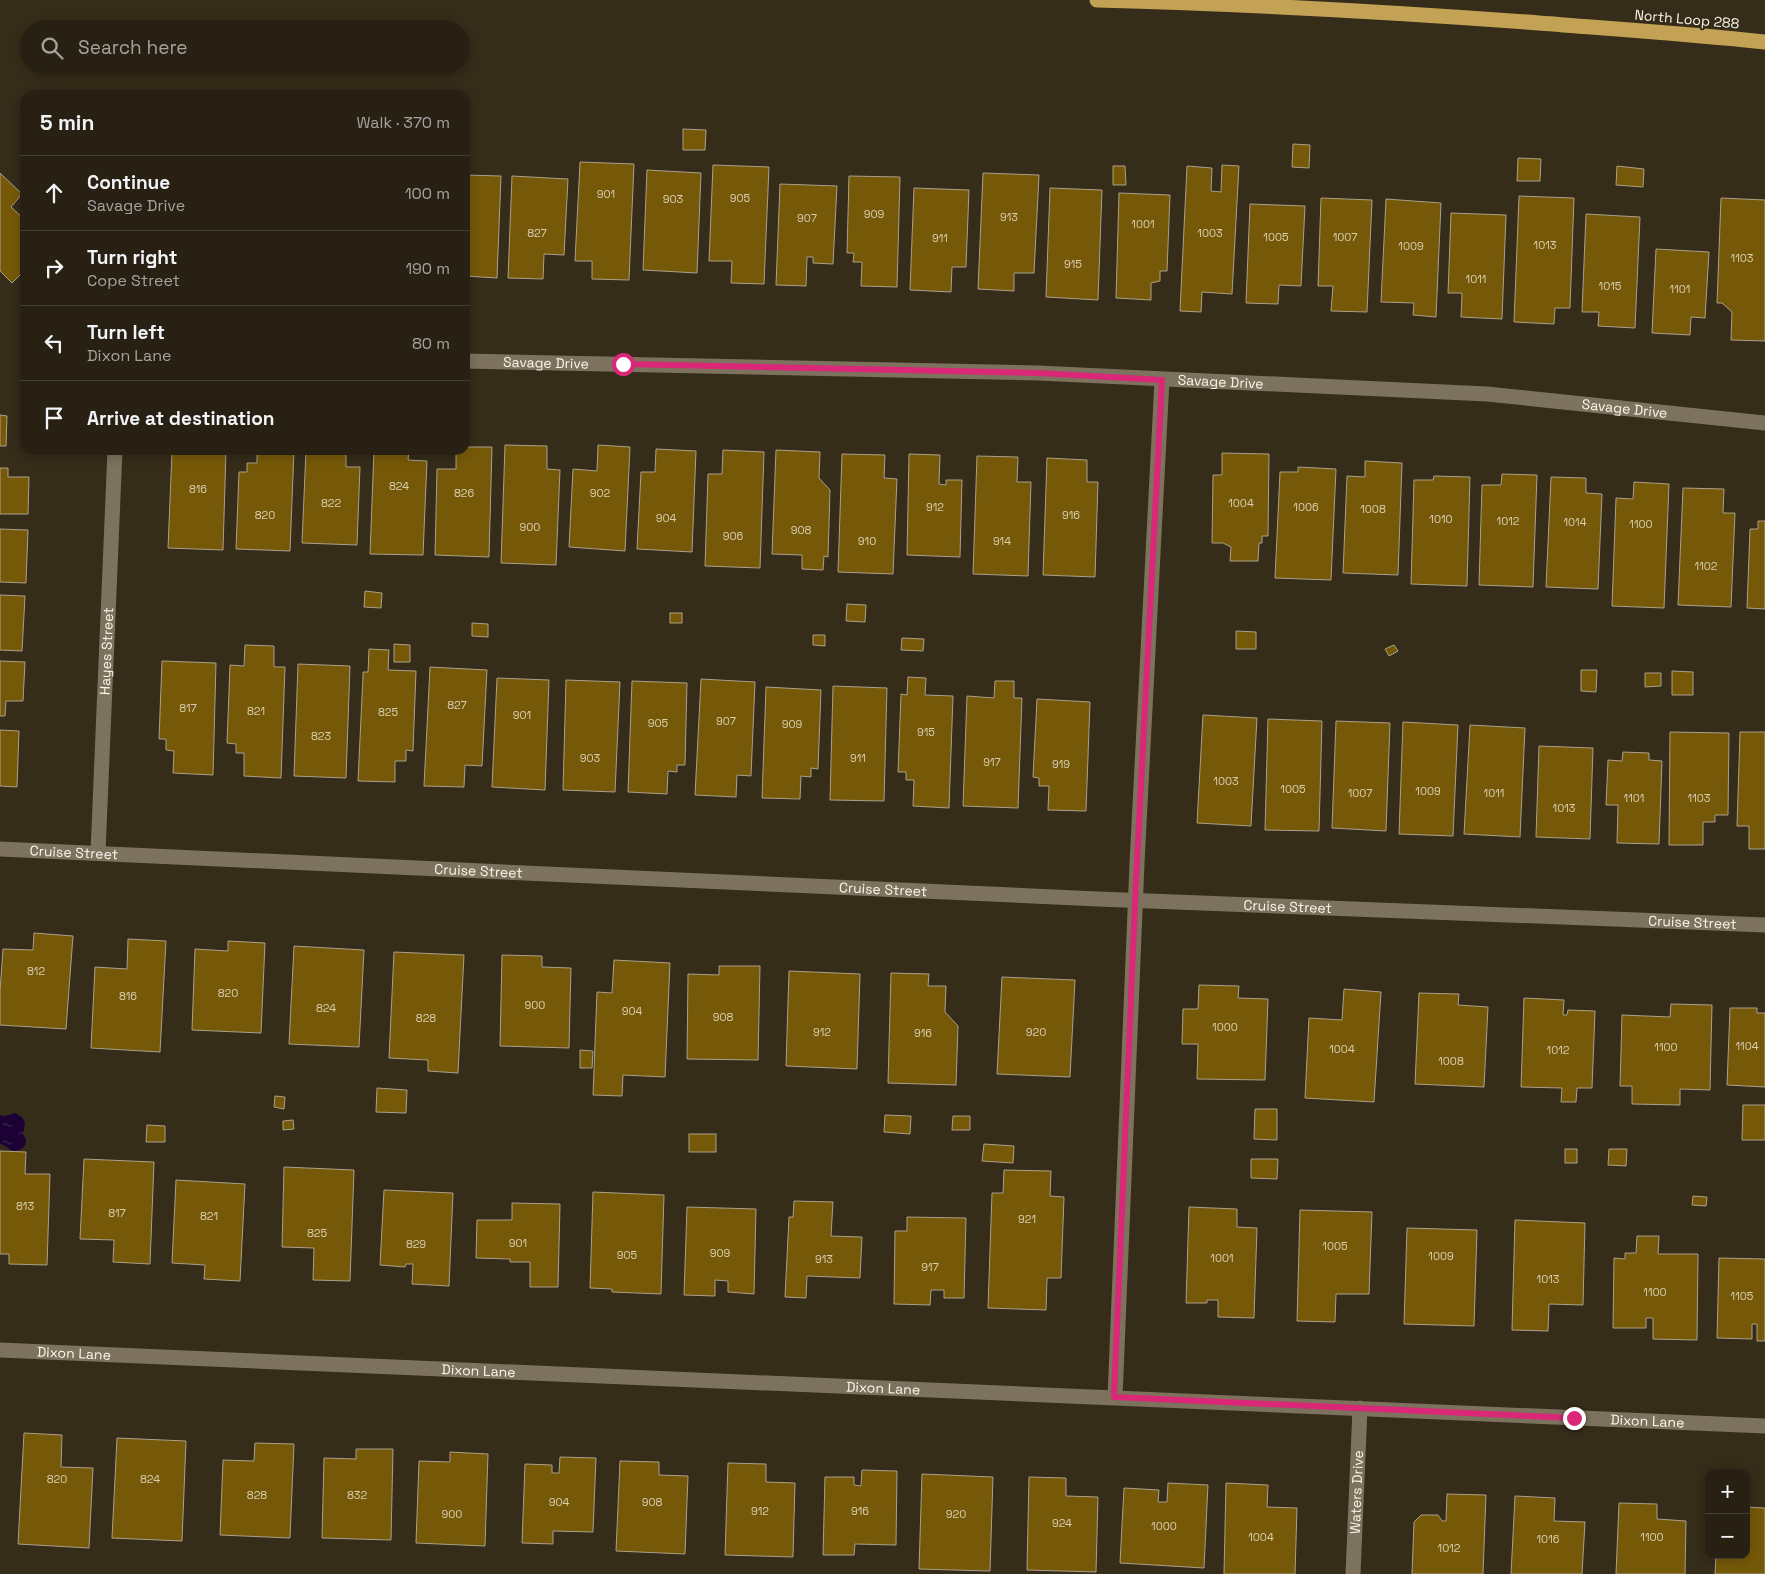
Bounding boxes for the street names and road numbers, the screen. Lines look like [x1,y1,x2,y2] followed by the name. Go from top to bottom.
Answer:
[1634,5,1740,33] street label: North Loop 288
[503,353,589,373] street label: Savage Drive
[1177,371,1264,393] street label: Savage Drive
[1581,395,1668,422] street label: Savage Drive
[96,607,117,695] street label: Hayes Street
[29,841,118,863] street label: Cruise Street
[434,860,523,882] street label: Cruise Street
[839,878,928,900] street label: Cruise Street
[1243,896,1332,917] street label: Cruise Street
[1648,911,1737,933] street label: Cruise Street
[37,1343,111,1364] street label: Dixon Lane
[441,1360,516,1381] street label: Dixon Lane
[846,1377,921,1399] street label: Dixon Lane
[1610,1410,1685,1432] street label: Dixon Lane
[1346,1450,1367,1534] street label: Waters Drive

